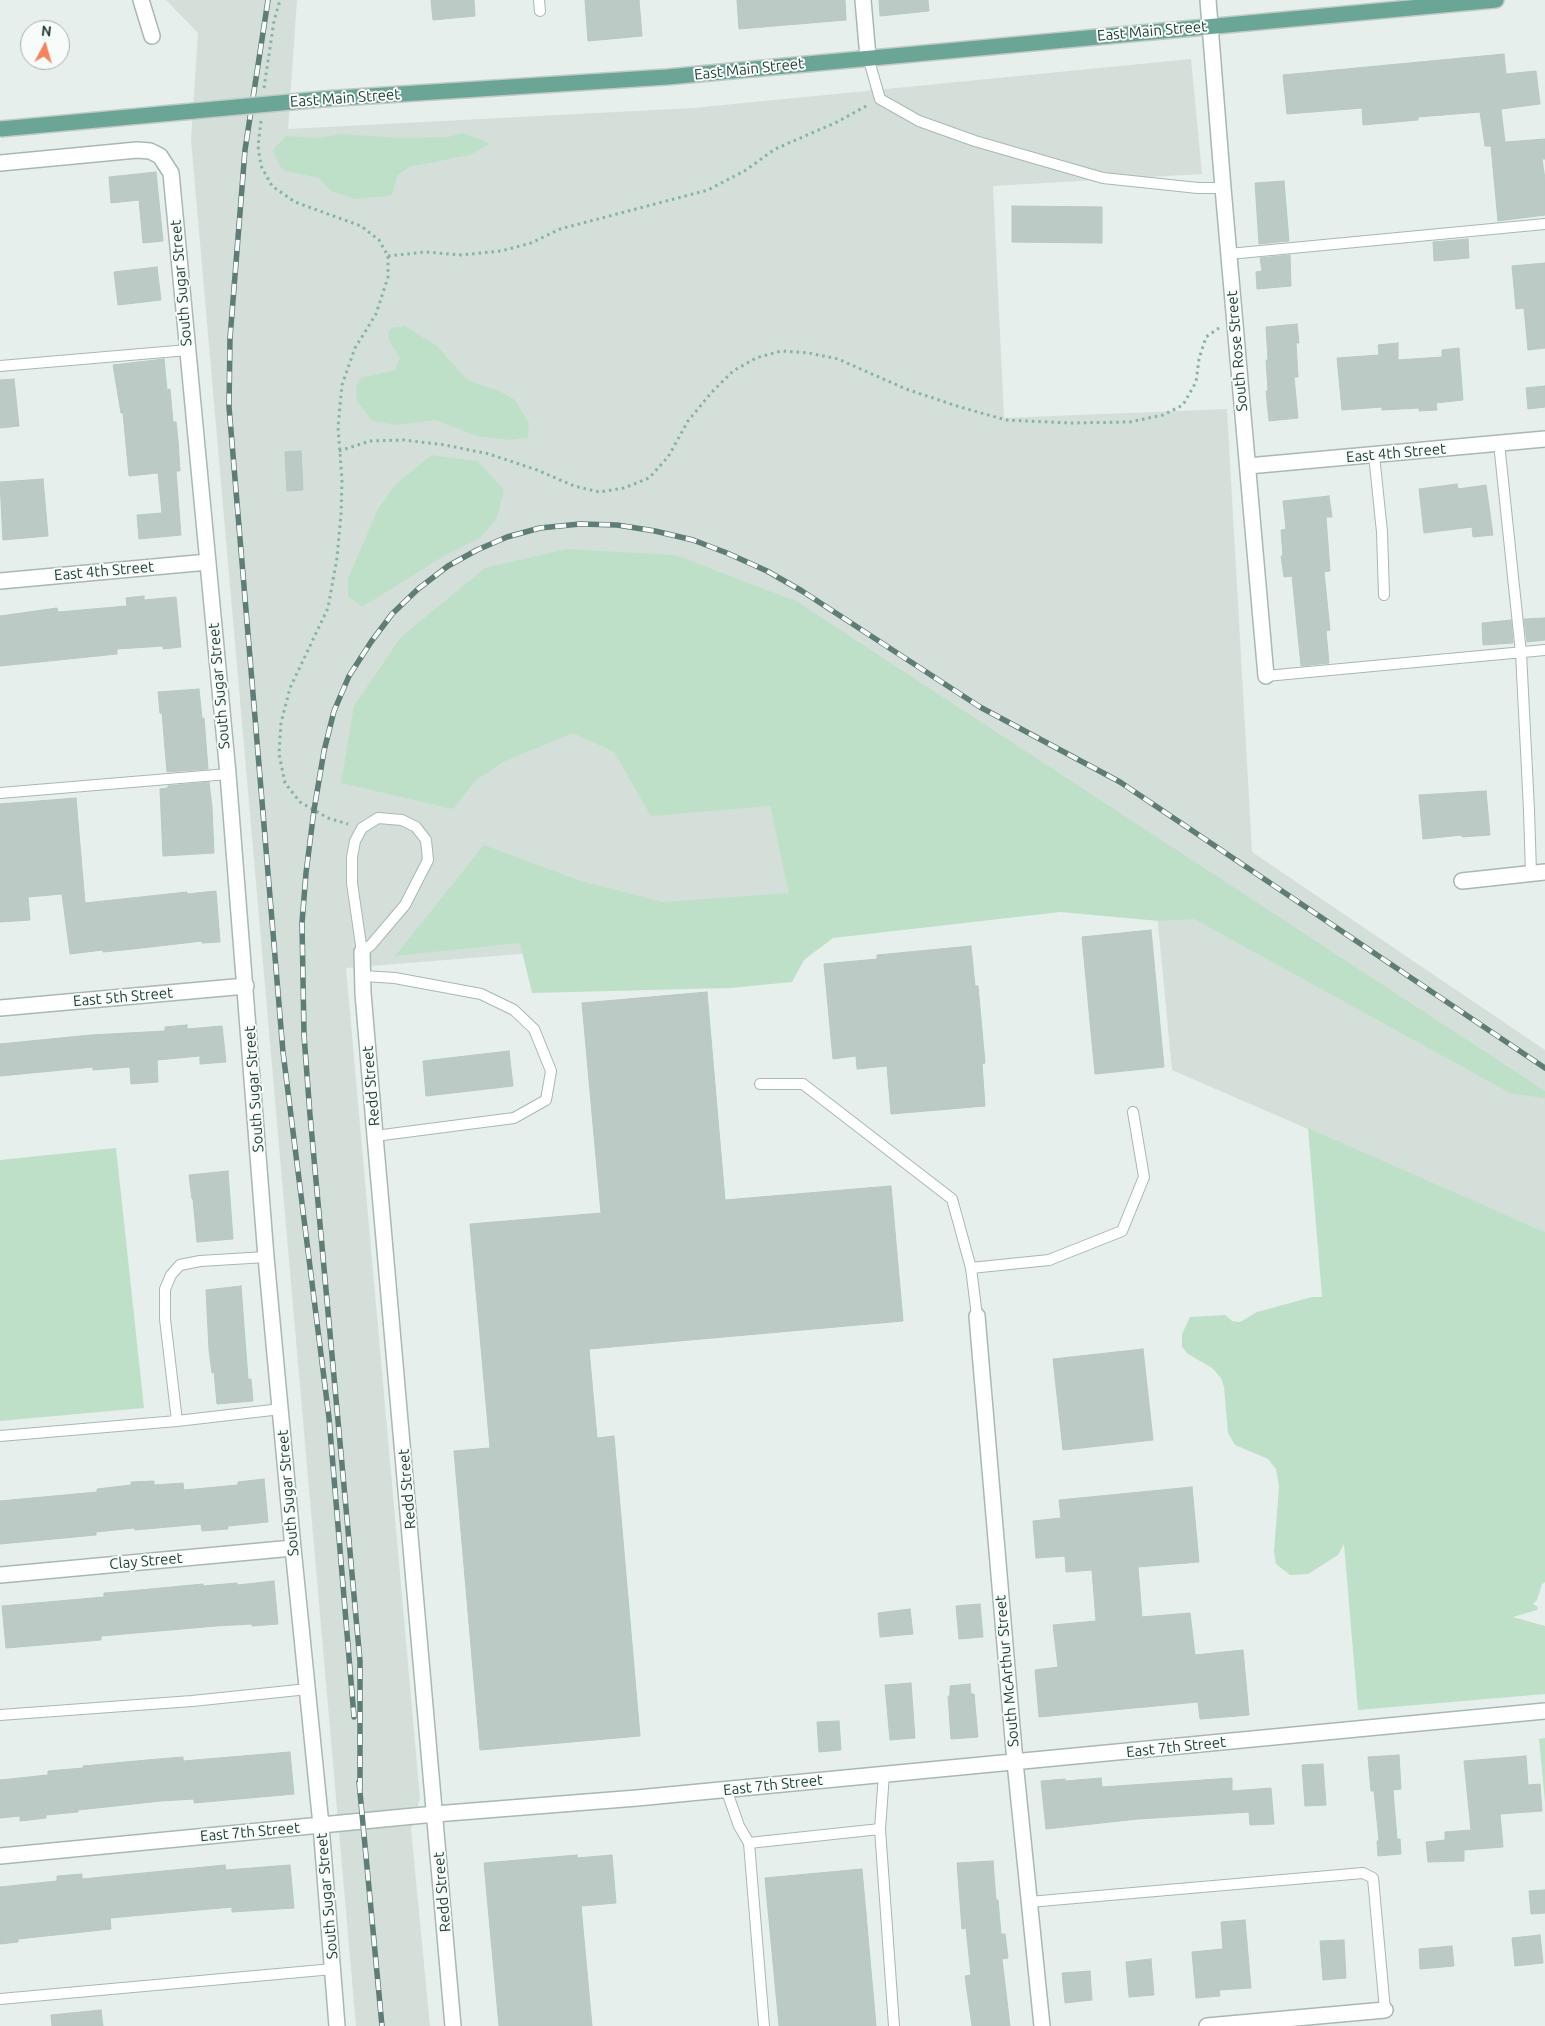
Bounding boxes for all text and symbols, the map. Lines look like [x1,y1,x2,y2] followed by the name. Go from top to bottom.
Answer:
[1096,17,1208,45] street label: East Main Street
[20,20,70,70] north arrow
[40,23,52,40] text: N
[693,54,805,84] street label: East Main Street
[289,85,401,111] street label: East Main Street
[167,219,195,347] street label: South Sugar Street
[1223,290,1251,412] street label: South Rose Street
[1345,440,1447,466] street label: East 4th Street
[53,558,155,584] street label: East 4th Street
[205,622,233,750] street label: South Sugar Street
[72,984,174,1010] street label: East 5th Street
[241,1025,267,1153] street label: South Sugar Street
[359,1045,383,1127] street label: Redd Street
[274,1429,302,1557] street label: South Sugar Street
[395,1448,419,1530] street label: Redd Street
[109,1549,183,1573] street label: Clay Street
[991,1594,1023,1748] street label: South McArthur Street
[1125,1733,1227,1761] street label: East 7th Street
[722,1771,824,1799] street label: East 7th Street
[199,1819,301,1845] street label: East 7th Street
[313,1832,341,1960] street label: South Sugar Street
[430,1851,454,1933] street label: Redd Street

